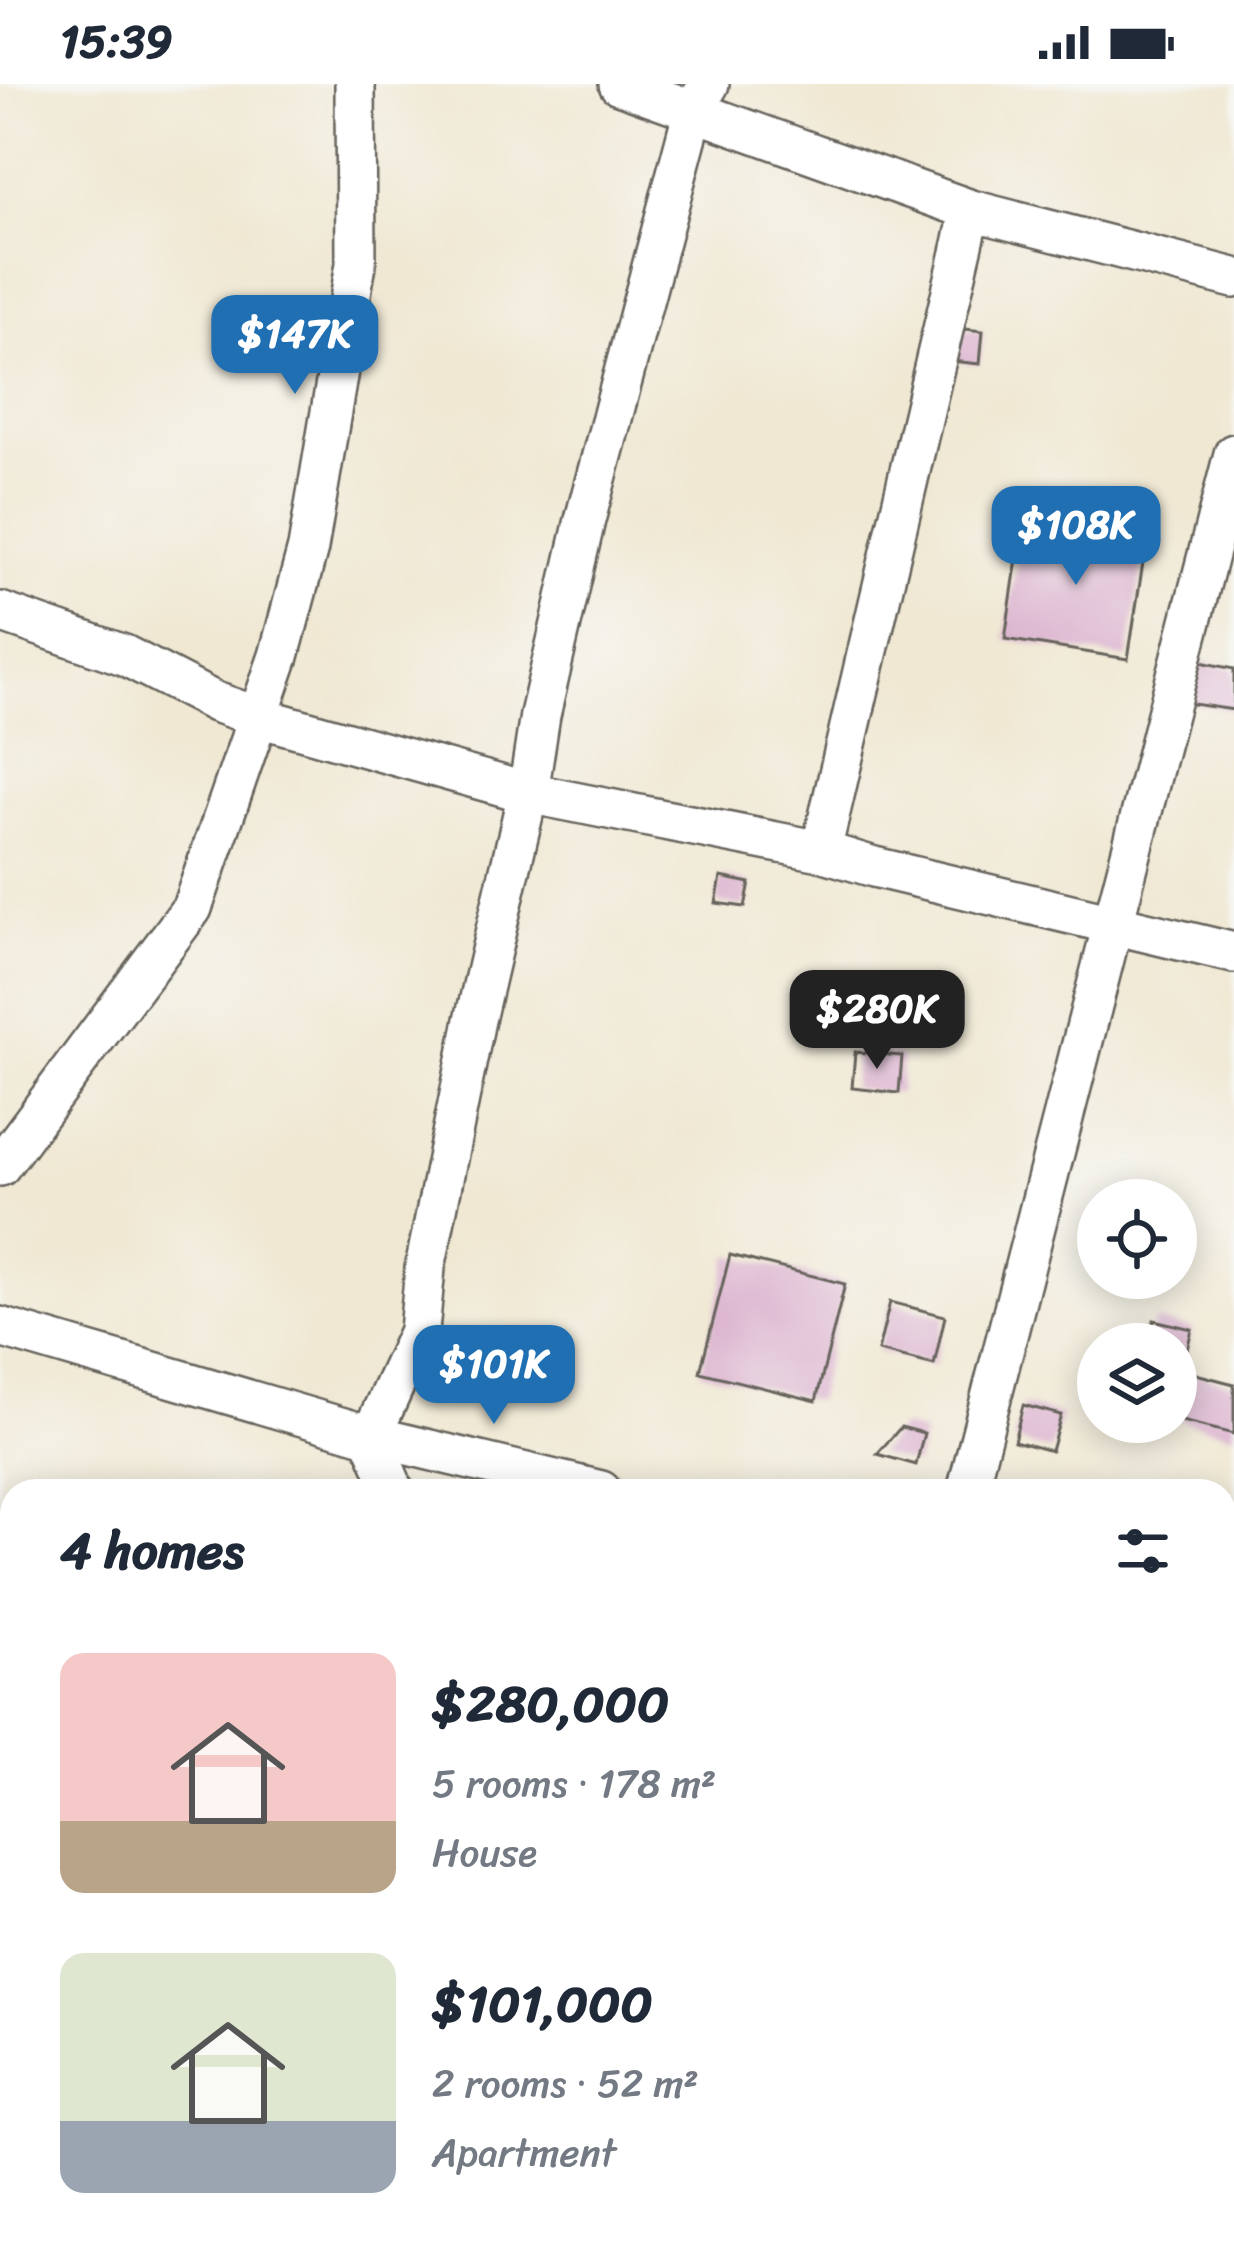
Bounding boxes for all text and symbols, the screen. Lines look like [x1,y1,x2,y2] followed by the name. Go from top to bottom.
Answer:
[60,2,173,82] text: 15:39
[211,295,379,397] pin: $147K
[238,299,352,368] text: $147K
[992,486,1160,588] pin: $108K
[1019,490,1133,559] text: $108K
[793,970,961,1072] pin: $280K
[817,974,937,1043] text: $280K
[1077,1179,1197,1443] map controls
[1077,1179,1197,1299] button: locate
[1077,1323,1197,1443] button: layers
[410,1325,578,1427] pin: $101K
[440,1329,548,1398] text: $101K
[60,1506,244,1596] text: 4 homes
[1110,1518,1176,1584] icon: filters
[432,1659,669,1749] text: $280,000
[156,1701,300,1845] icon: home
[432,1749,716,1818] text: 5 rooms · 178 m²
[432,1818,537,1887] text: House
[432,1959,653,2049] text: $101,000
[156,2001,300,2145] icon: home
[432,2049,699,2118] text: 2 rooms · 52 m²
[432,2118,616,2187] text: Apartment

